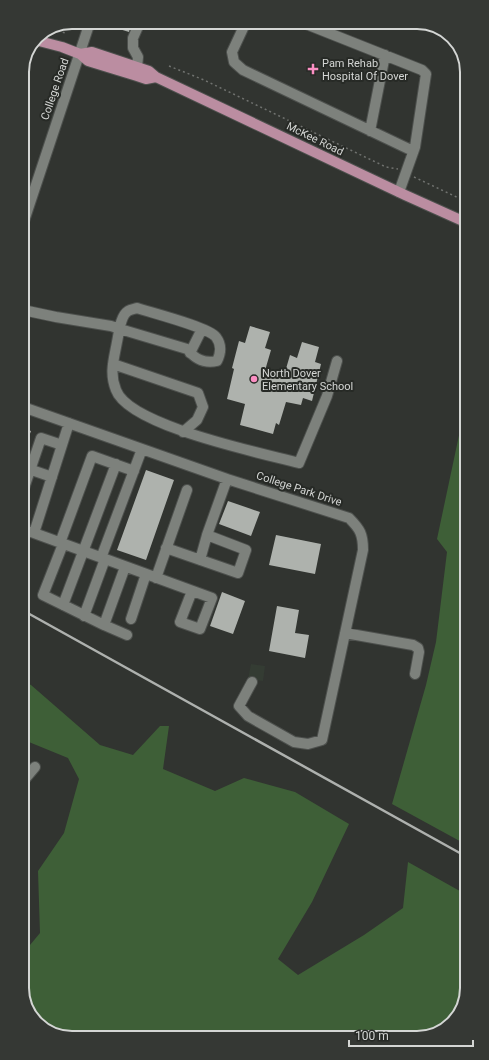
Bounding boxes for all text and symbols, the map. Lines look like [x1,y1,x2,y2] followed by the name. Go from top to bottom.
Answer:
[38,56,72,122] street label: College Road
[322,57,408,83] place label: Pam Rehab Hospital Of Dover
[307,63,319,75] marker: Pam Rehab Hospital Of Dover
[284,120,346,158] street label: McKee Road
[262,367,353,393] place label: North Dover Elementary School
[249,374,259,384] marker: North Dover Elementary School
[255,469,343,509] street label: College Park Drive
[349,1022,473,1048] scale bar
[355,1029,389,1043] text: 100 m

